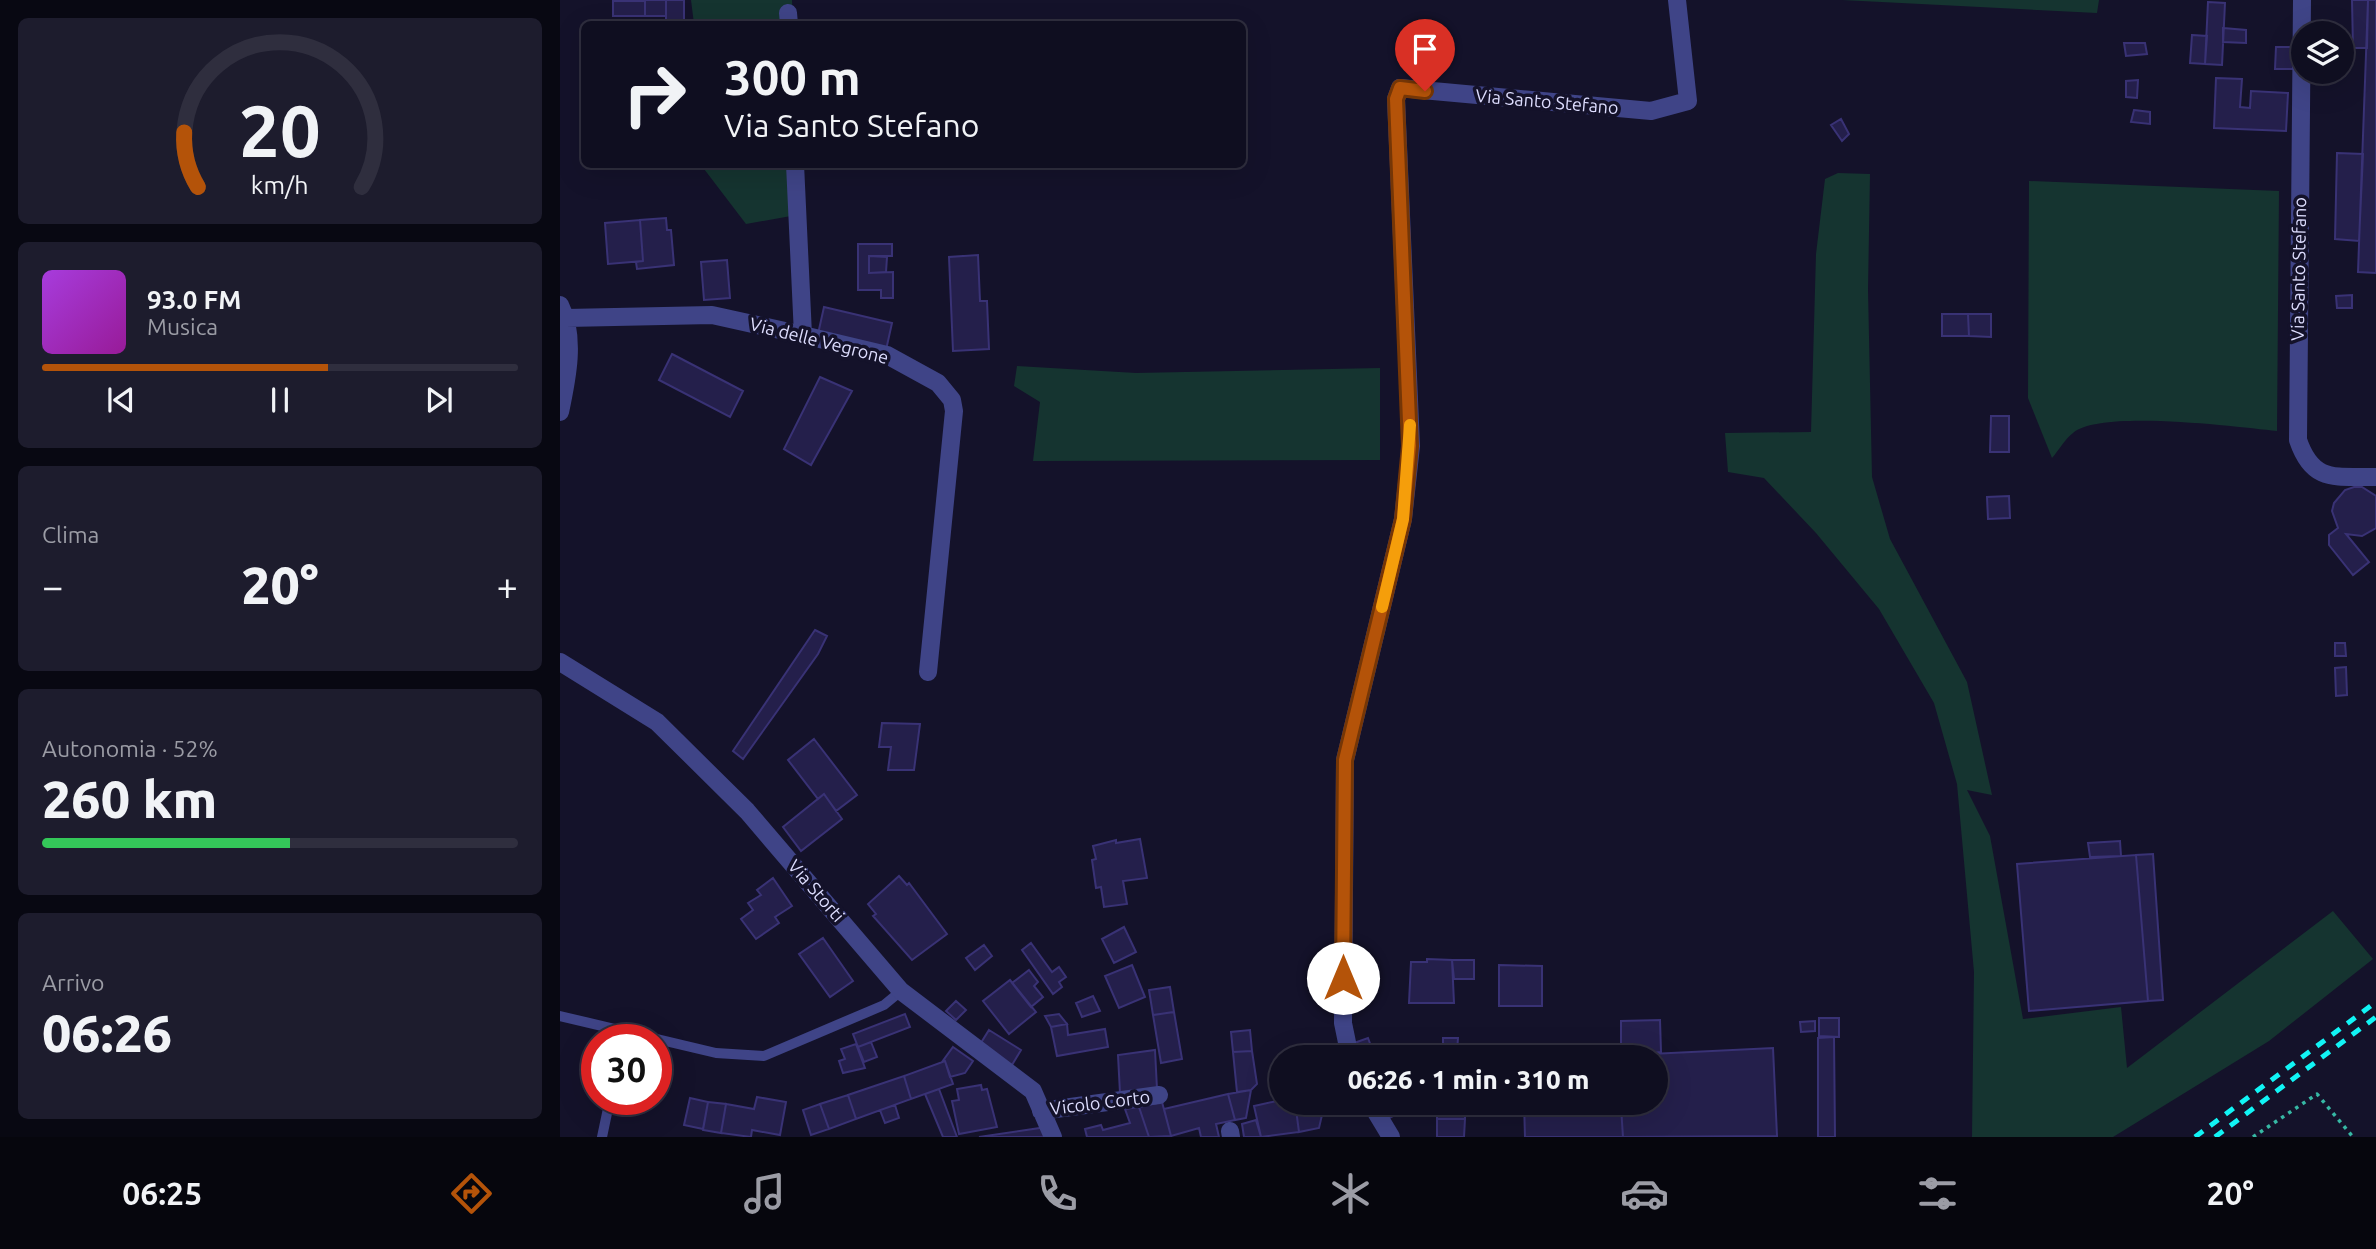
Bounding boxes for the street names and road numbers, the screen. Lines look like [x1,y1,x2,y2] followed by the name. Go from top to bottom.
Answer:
[1475,85,1620,117] street label: Via Santo Stefano
[2287,197,2309,341] street label: Via Santo Stefano
[748,313,891,367] street label: Via delle Vegrone
[785,855,849,925] street label: Via Storti
[1049,1086,1151,1118] street label: Vicolo Corto

